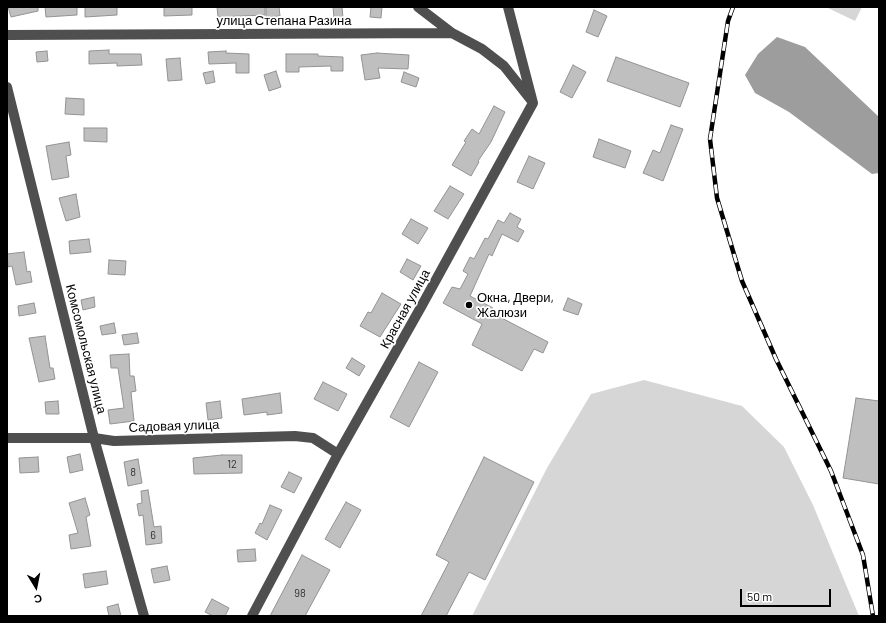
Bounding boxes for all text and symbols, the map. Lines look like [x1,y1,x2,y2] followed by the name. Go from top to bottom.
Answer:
[217,13,351,29] street label: улица Степана Разина
[377,267,433,351] street label: Красная улица
[62,283,110,415] street label: Комсомольская улица
[477,290,554,321] place label: Окна, Двери, Жалюзи
[464,300,474,310] marker: Окна, Двери, Жалюзи
[128,417,220,435] street label: Садовая улица
[227,457,237,471] house number: 12
[130,465,136,479] house number: 8
[150,528,156,542] house number: 6
[16,567,56,607] north arrow
[742,581,833,607] scale bar
[294,586,306,600] house number: 98
[747,589,772,603] text: 50 m
[33,592,43,606] text: С

